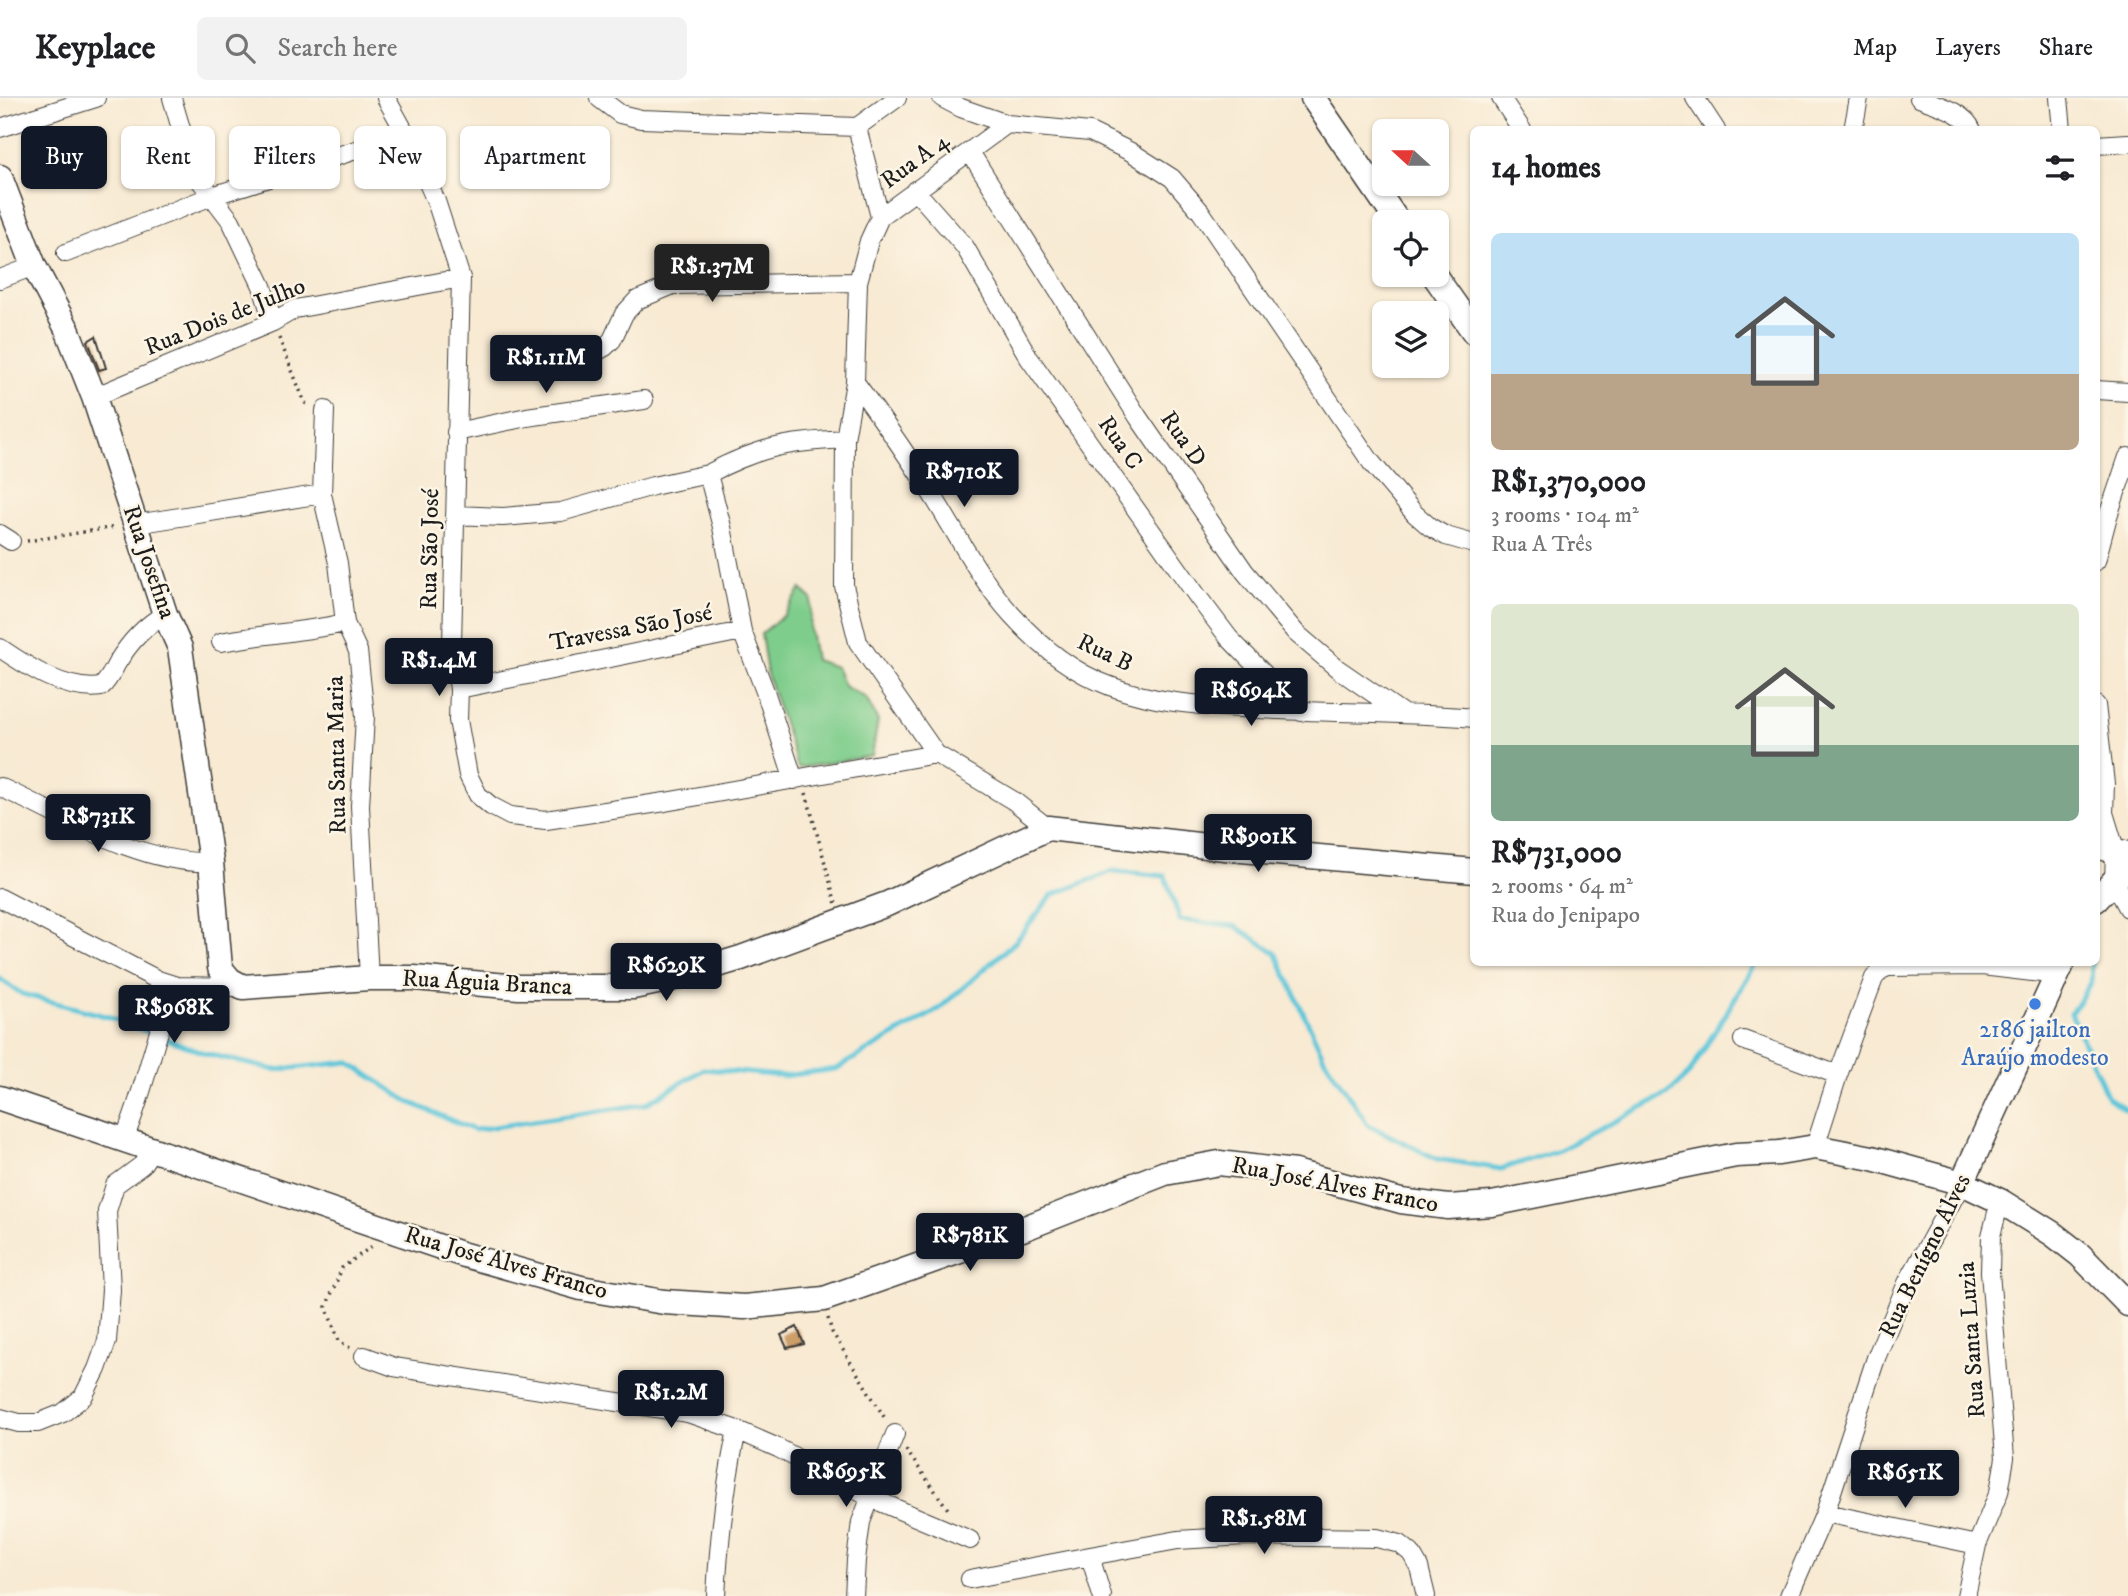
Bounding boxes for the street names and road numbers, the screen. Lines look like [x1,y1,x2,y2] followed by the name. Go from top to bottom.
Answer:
[875,126,956,196] street label: Rua A 4
[140,271,310,363] street label: Rua Dois de Julho
[1153,406,1213,472] street label: Rua D
[1091,410,1149,476] street label: Rua C
[414,488,446,610] street label: Rua São José
[116,501,183,623] street label: Rua Josefina
[547,598,715,658] street label: Travessa São José
[1072,627,1138,679] street label: Rua B
[321,675,353,835] street label: Rua Santa Maria
[401,963,574,1002] street label: Rua Águia Branca
[1229,1150,1441,1220] street label: Rua José Alves Franco
[1872,1169,1978,1343] street label: Rua Benígno Alves
[401,1220,611,1306] street label: Rua José Alves Franco
[1952,1260,1992,1419] street label: Rua Santa Luzia

